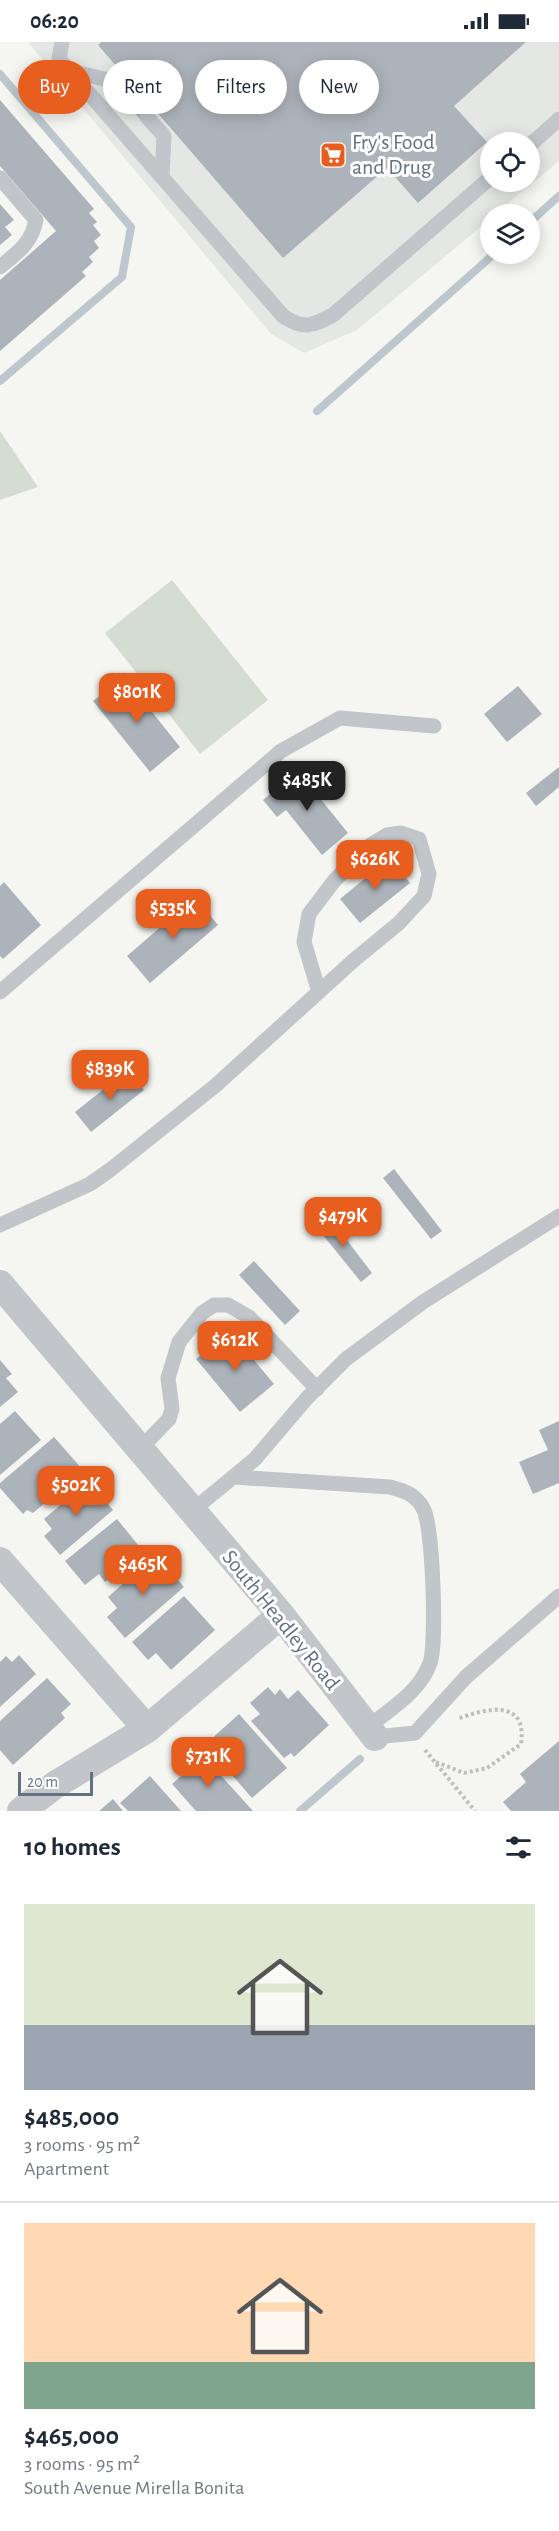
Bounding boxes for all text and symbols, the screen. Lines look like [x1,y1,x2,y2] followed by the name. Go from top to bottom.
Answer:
[30,10,79,32] text: 06:20
[18,60,91,114] chip: Buy
[103,60,183,114] chip: Rent
[195,60,287,114] chip: Filters
[299,60,379,114] chip: New
[352,131,435,178] place label: Fry's Food and Drug
[480,132,540,264] map controls
[480,132,540,192] button: locate
[318,140,348,170] supermarket icon: Fry's Food and Drug
[480,204,540,264] button: layers
[95,673,179,724] pin: $801K
[113,682,161,702] text: $801K
[265,761,349,812] pin: $485K
[282,770,332,790] text: $485K
[333,840,417,891] pin: $626K
[350,849,400,869] text: $626K
[131,889,215,940] pin: $535K
[150,898,196,918] text: $535K
[68,1050,152,1101] pin: $839K
[86,1059,134,1079] text: $839K
[301,1197,385,1248] pin: $479K
[318,1206,368,1226] text: $479K
[193,1321,277,1372] pin: $612K
[212,1330,258,1350] text: $612K
[34,1466,118,1517] pin: $502K
[51,1475,101,1495] text: $502K
[101,1545,185,1596] pin: $465K
[218,1546,344,1694] street label: South Headley Road
[118,1554,168,1574] text: $465K
[166,1737,250,1788] pin: $731K
[185,1746,231,1766] text: $731K
[18,1769,93,1796] scale bar
[27,1774,58,1790] text: 20 m
[502,1831,535,1864] icon: filters
[24,1834,121,1860] text: 10 homes
[226,1943,334,2051] icon: home
[24,2104,119,2130] text: $485,000
[24,2135,140,2155] text: 3 rooms · 95 m²
[24,2159,109,2179] text: Apartment
[226,2262,334,2370] icon: home
[24,2423,119,2449] text: $465,000
[24,2454,140,2474] text: 3 rooms · 95 m²
[24,2478,244,2498] text: South Avenue Mirella Bonita

